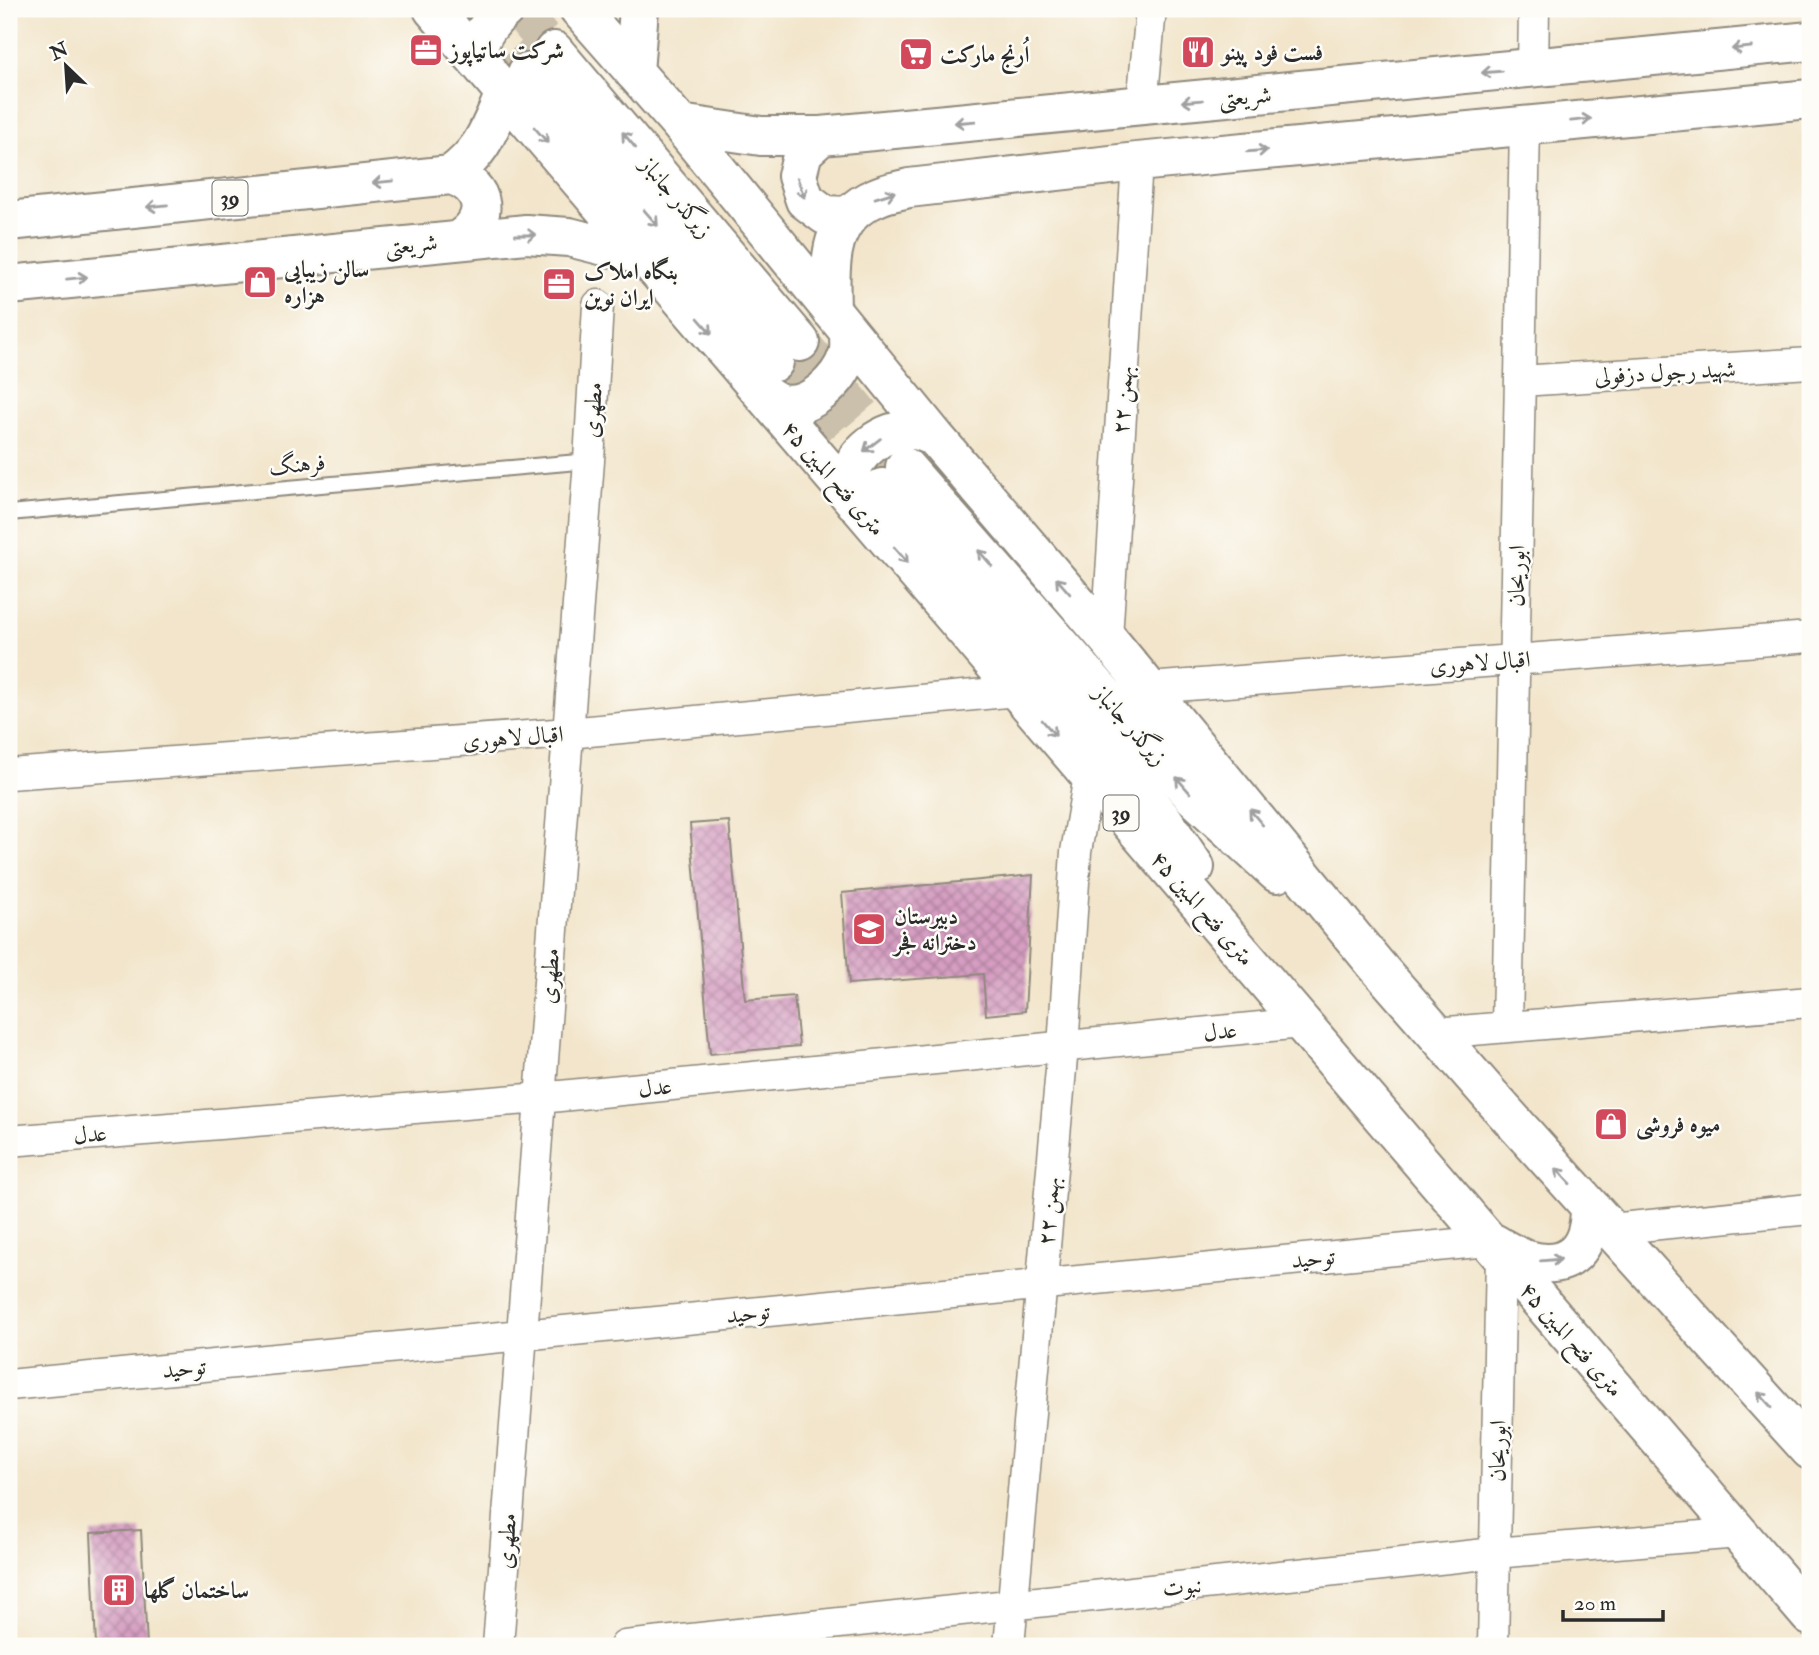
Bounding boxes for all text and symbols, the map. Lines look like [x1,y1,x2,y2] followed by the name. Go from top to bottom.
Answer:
[407,31,445,69] office icon: شرکت ساتیاپوز
[32,32,102,102] north arrow
[1179,33,1217,71] restaurant icon: فست فود پینو
[897,35,935,73] supermarket icon: اُرنج مارکت
[447,36,564,67] place label: شرکت ساتیاپوز
[940,36,1029,74] place label: اُرنج مارکت
[46,37,73,66] text: N
[1219,38,1323,68] place label: فست فود پینو
[1732,41,1754,54] one-way arrow
[1481,66,1503,79] one-way arrow
[1217,80,1273,114] street label: شریعتی
[1181,94,1204,107] one-way arrow
[1569,114,1592,127] one-way arrow
[955,116,977,129] one-way arrow
[532,126,548,144] one-way arrow
[621,131,637,149] one-way arrow
[1245,144,1268,157] one-way arrow
[633,148,721,244] street label: زیرگذر جانباز
[372,176,395,189] one-way arrow
[796,176,808,198] one-way arrow
[212,180,247,216] road number: 39
[874,187,896,200] one-way arrow
[146,199,168,212] one-way arrow
[643,209,659,227] one-way arrow
[383,227,439,263] street label: شریعتی
[515,228,538,242] one-way arrow
[283,255,369,310] place label: سالن زیبایی هزاره
[584,256,678,312] place label: بنگاه املاک ایران نوین
[241,263,279,301] shop icon: سالن زیبایی هزاره
[540,265,578,303] office icon: بنگاه املاک ایران نوین
[65,271,87,284] one-way arrow
[697,317,713,335] one-way arrow
[1594,354,1736,391] street label: شهید رجول دزفولی
[1106,365,1140,435] street label: ۲۲ بهمن
[576,381,609,439] street label: مطهری
[771,414,892,546] street label: ۴۵ متری فتح المبین
[864,438,882,453] one-way arrow
[268,448,327,481] street label: فرهنگ
[1501,545,1532,607] street label: ابوریحان
[893,546,909,564] one-way arrow
[977,549,993,567] one-way arrow
[1055,578,1071,596] one-way arrow
[1429,645,1532,680] street label: اقبال لاهوری
[1086,676,1175,772] street label: زیرگذر جانباز
[1041,718,1056,736] one-way arrow
[462,720,565,755] street label: اقبال لاهوری
[1175,776,1191,794] one-way arrow
[1104,796,1138,830] road number: 39
[1248,808,1264,826] one-way arrow
[1140,844,1261,976] street label: ۴۵ متری فتح المبین
[891,902,977,957] place label: دبیرستان دخترانه فجر
[850,910,888,948] school or university icon: دبیرستان دخترانه فجر
[533,947,566,1005] street label: مطهری
[1202,1015,1238,1048] street label: عدل
[637,1071,673,1104] street label: عدل
[1592,1105,1630,1143] shop icon: میوه فروشی
[1636,1110,1720,1141] place label: میوه فروشی
[72,1119,108,1150] street label: عدل
[1555,1167,1571,1185] one-way arrow
[1031,1176,1067,1247] street label: ۲۲ بهمن
[1290,1242,1337,1275] street label: توحید
[1540,1253,1562,1266] one-way arrow
[1509,1275,1630,1407] street label: ۴۵ متری فتح المبین
[725,1297,772,1330] street label: توحید
[161,1352,208,1385] street label: توحید
[1757,1391,1773,1409] one-way arrow
[1482,1420,1513,1482] street label: ابوریحان
[490,1512,523,1570] street label: مطهری
[1161,1570,1203,1603] street label: نبوت
[100,1571,138,1609] building icon: ساختمان گلها
[144,1576,249,1605] place label: ساختمان گلها
[1563,1578,1663,1622] scale bar
[1574,1590,1616,1617] text: 20 m

